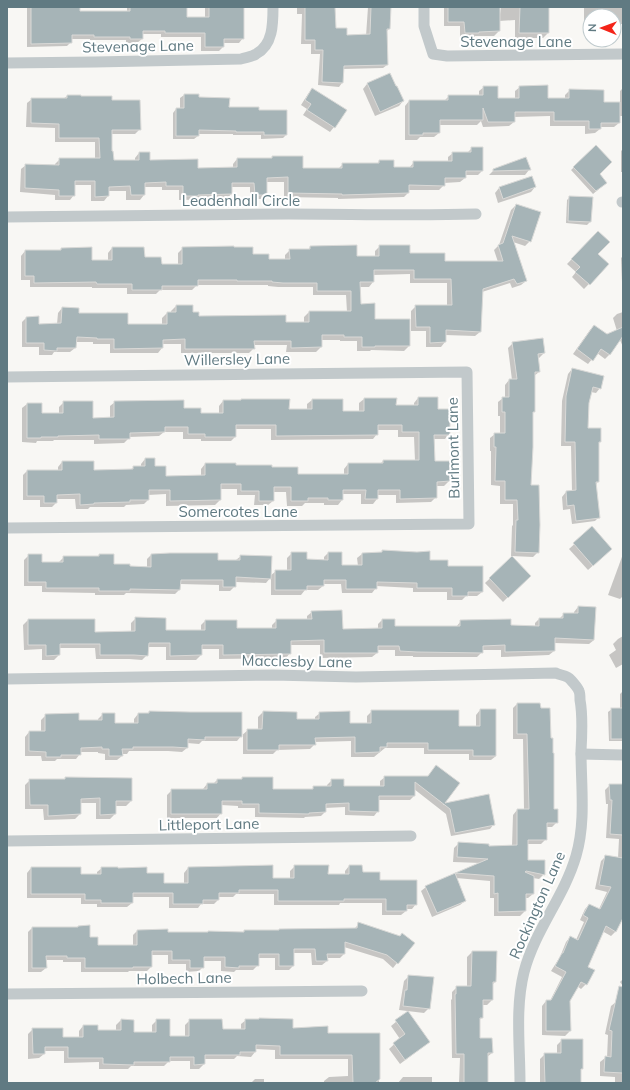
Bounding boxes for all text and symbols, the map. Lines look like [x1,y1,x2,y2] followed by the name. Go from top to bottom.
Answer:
[582,8,622,48] north arrow
[585,24,599,32] text: N
[460,32,572,51] street label: Stevenage Lane
[82,36,194,56] street label: Stevenage Lane
[182,191,300,210] street label: Leadenhall Circle
[184,349,290,369] street label: Willersley Lane
[443,397,463,499] street label: Burlmont Lane
[178,502,298,521] street label: Somercotes Lane
[242,651,352,671] street label: Macclesby Lane
[159,814,259,834] street label: Littleport Lane
[505,848,569,962] street label: Rockington Lane
[136,968,232,988] street label: Holbech Lane

